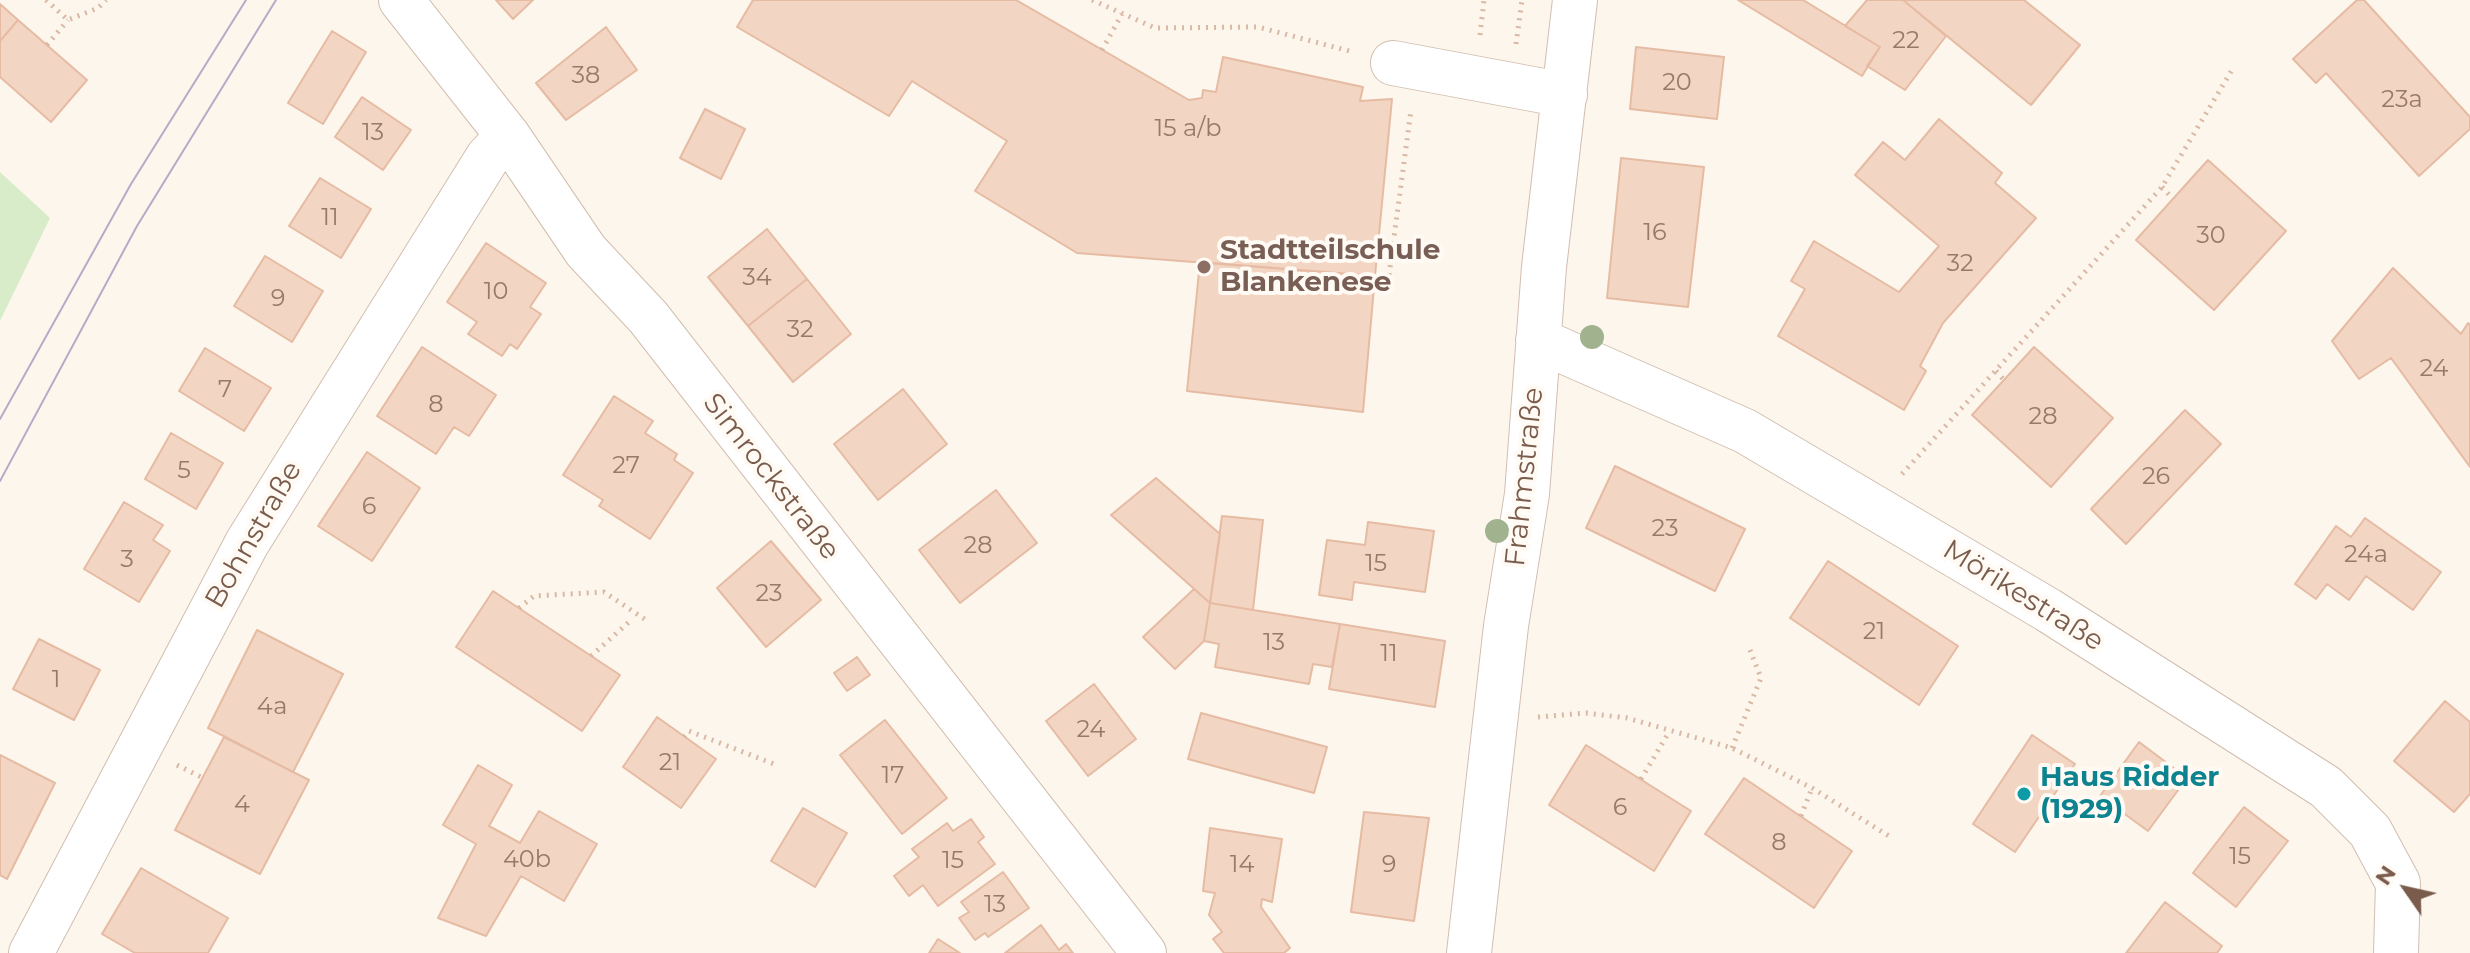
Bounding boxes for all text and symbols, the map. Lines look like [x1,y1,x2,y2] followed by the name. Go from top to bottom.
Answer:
[1892,27,1920,55] house number: 22
[572,62,600,90] house number: 38
[1662,69,1692,97] house number: 20
[2381,86,2423,114] house number: 23a
[1154,115,1222,143] house number: 15 a/b
[362,119,384,147] house number: 13
[321,204,339,232] house number: 11
[1643,219,1667,247] house number: 16
[2196,222,2226,250] house number: 30
[1220,234,1440,300] place label: Stadtteilschule Blankenese
[1946,250,1974,278] house number: 32
[1195,258,1213,276] marker: Stadtteilschule Blankenese
[742,264,772,292] house number: 34
[484,278,508,306] house number: 10
[271,285,285,313] house number: 9
[786,316,814,344] house number: 32
[2420,355,2448,383] house number: 24
[218,376,232,404] house number: 7
[1499,386,1551,568] street label: Frahmstraße
[696,387,846,567] street label: Simrockstraße
[428,391,444,419] house number: 8
[2029,403,2057,431] house number: 28
[612,452,640,480] house number: 27
[199,456,309,614] street label: Bohnstraße
[177,457,191,485] house number: 5
[2142,463,2170,491] house number: 26
[362,493,376,521] house number: 6
[1651,515,1679,543] house number: 23
[964,532,992,560] house number: 28
[1936,533,2110,659] street label: Mörikestraße
[2344,541,2388,569] house number: 24a
[120,546,134,574] house number: 3
[1365,550,1387,578] house number: 15
[755,580,783,608] house number: 23
[1863,618,1885,646] house number: 21
[1263,629,1285,657] house number: 13
[1380,640,1398,668] house number: 11
[52,666,60,694] house number: 1
[257,693,287,721] house number: 4a
[1077,716,1105,744] house number: 24
[659,749,681,777] house number: 21
[2040,761,2219,827] place label: Haus Ridder (1929)
[882,762,904,790] house number: 17
[2015,785,2033,803] marker: Haus Ridder (1929)
[234,791,250,819] house number: 4
[1613,794,1627,822] house number: 6
[1771,829,1787,857] house number: 8
[2229,843,2251,871] house number: 15
[503,846,551,874] house number: 40b
[942,847,964,875] house number: 15
[2366,849,2446,929] north arrow
[1230,851,1254,879] house number: 14
[1382,851,1396,879] house number: 9
[2370,860,2402,890] text: N
[984,891,1006,919] house number: 13

